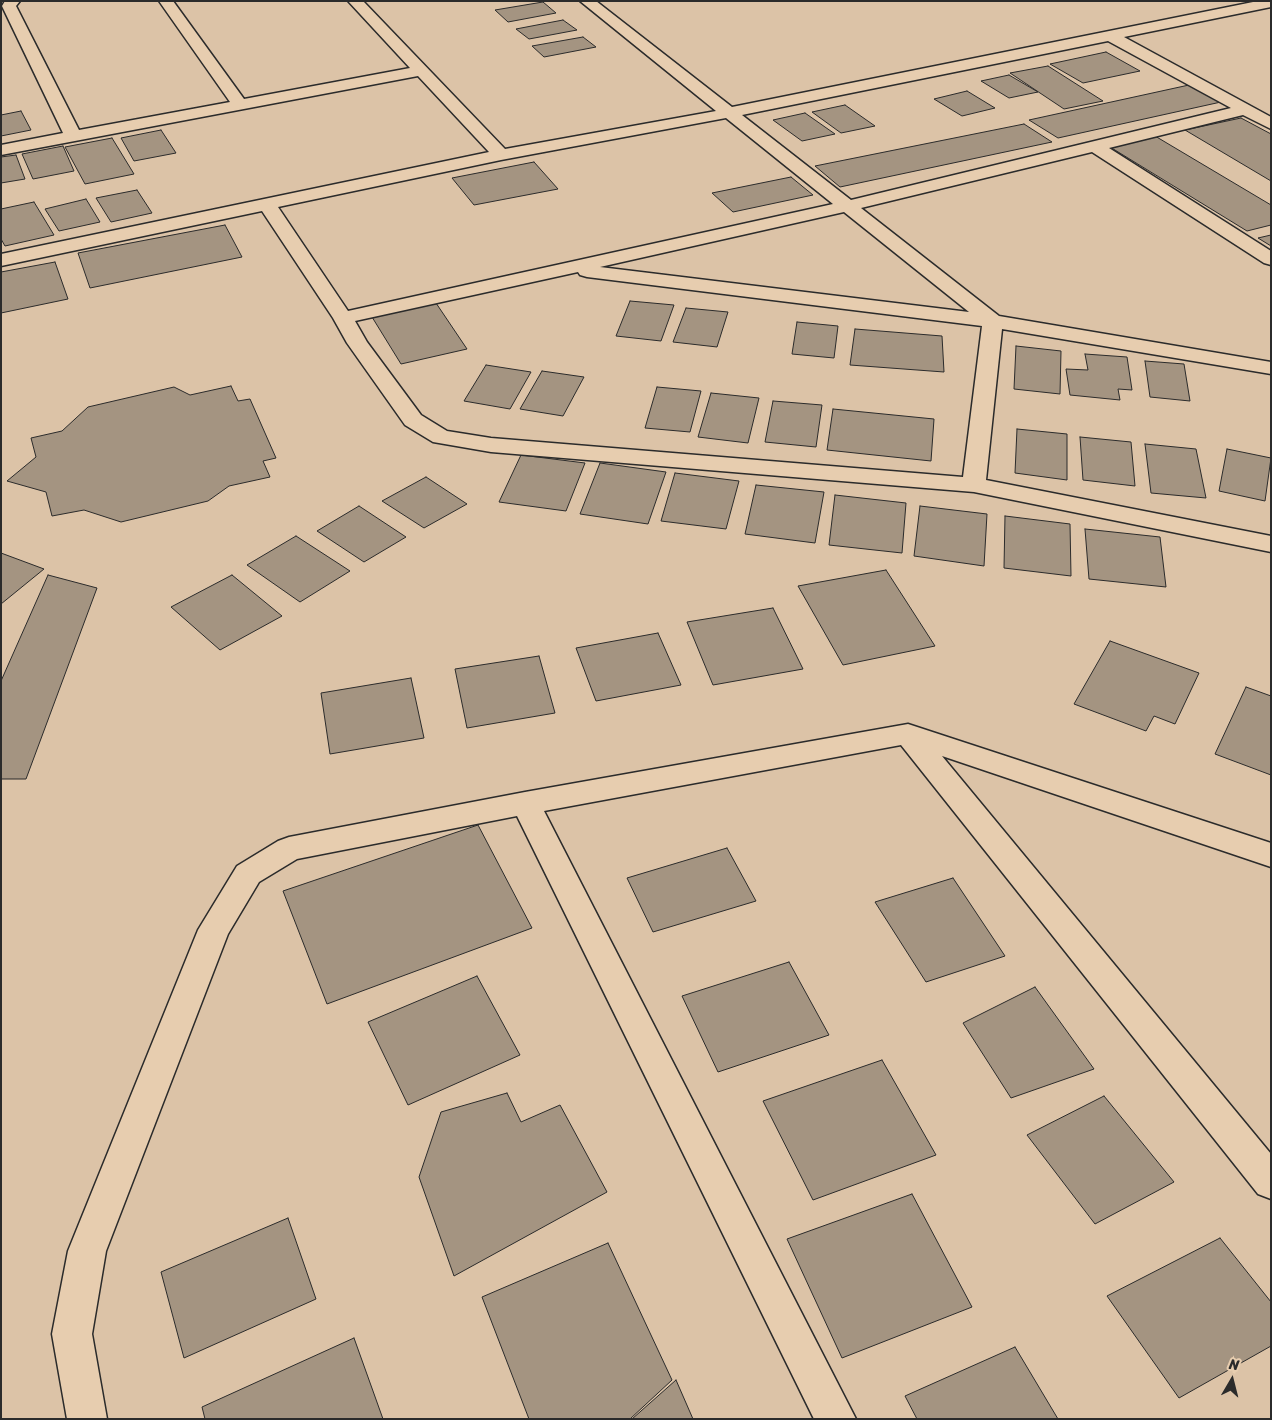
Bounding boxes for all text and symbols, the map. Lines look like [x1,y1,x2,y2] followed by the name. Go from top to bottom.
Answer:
[1228,1352,1241,1378] text: N
[1207,1355,1257,1405] north arrow

